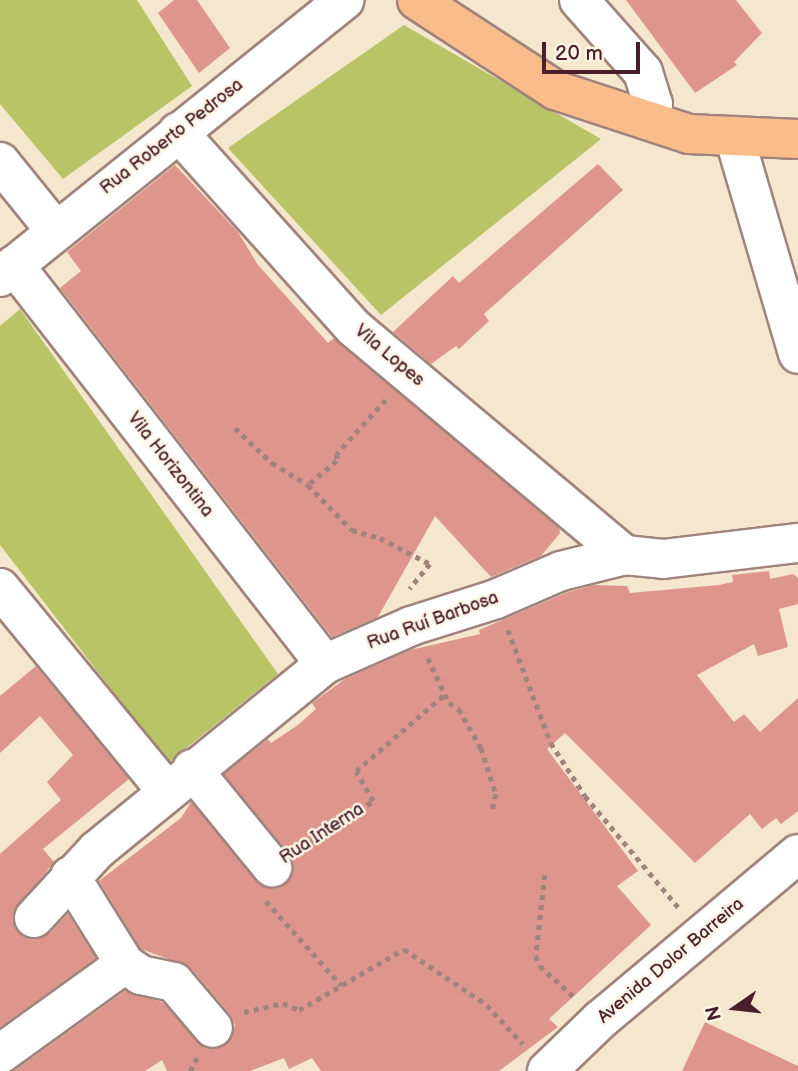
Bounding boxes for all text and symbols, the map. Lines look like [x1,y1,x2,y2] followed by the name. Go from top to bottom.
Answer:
[546,28,644,72] scale bar
[555,41,603,66] text: 20 m
[96,74,248,200] street label: Rua Roberto Pedrosa
[350,321,428,391] street label: Vila Lopes
[122,408,218,522] street label: Vila Horizontina
[364,587,502,655] street label: Rua Ruí Barbosa
[276,799,368,869] street label: Rua Interna
[593,893,749,1029] street label: Avenida Dolor Barreira
[700,973,770,1043] north arrow
[701,1003,727,1023] text: N

